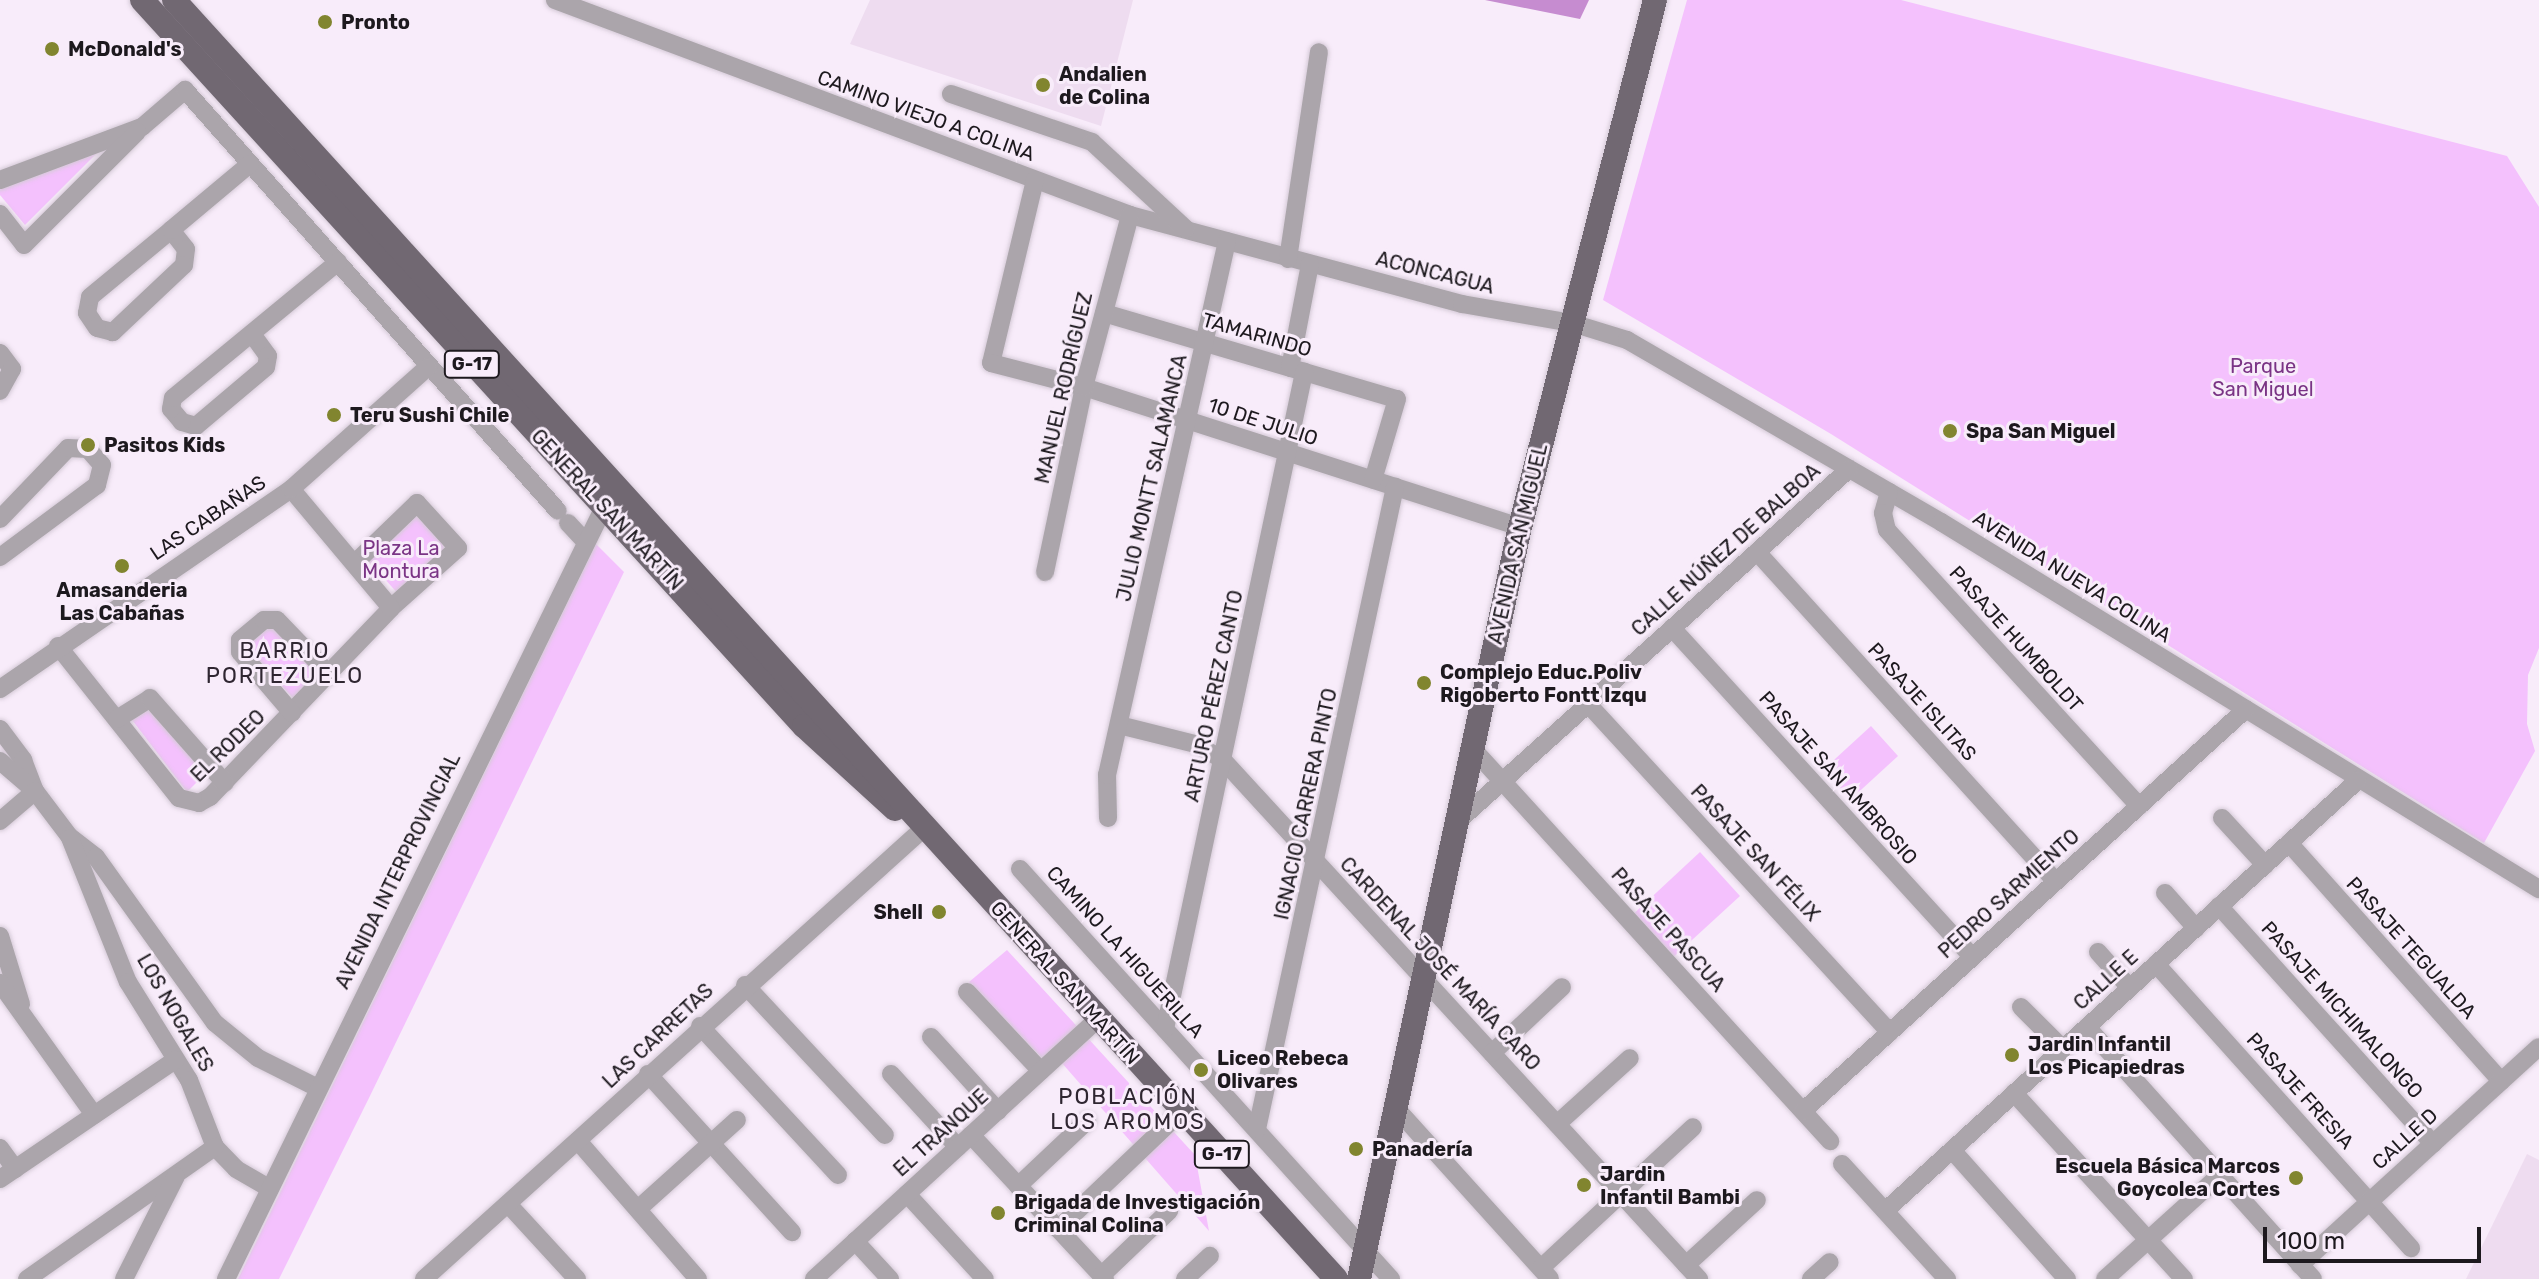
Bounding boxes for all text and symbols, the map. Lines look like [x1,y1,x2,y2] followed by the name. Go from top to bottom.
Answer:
[341,10,410,34] place label: Pronto
[316,13,334,31] marker: Pronto
[68,37,181,61] place label: McDonald's
[43,40,61,58] marker: McDonald's
[1059,62,1150,109] place label: Andalien de Colina
[813,65,1039,167] street label: CAMINO VIEJO A COLINA
[1034,76,1052,94] marker: Andalien de Colina
[1373,247,1497,299] street label: ACONCAGUA
[1030,290,1098,486] street label: MANUEL RODRÍGUEZ
[1200,308,1314,362] street label: TAMARINDO
[442,350,502,378] road number: G-17
[1112,352,1192,604] street label: JULIO MONTT SALAMANCA
[2212,355,2314,402] park label: Parque San Miguel
[1205,393,1321,451] street label: 10 DE JULIO
[350,403,509,427] place label: Teru Sushi Chile
[325,406,343,424] marker: Teru Sushi Chile
[1966,419,2115,443] place label: Spa San Miguel
[1941,422,1959,440] marker: Spa San Miguel
[526,424,688,596] street label: GENERAL SAN MARTÍN
[104,433,225,457] place label: Pasitos Kids
[79,436,97,454] marker: Pasitos Kids
[1483,441,1553,647] street label: AVENIDA SAN MIGUEL
[1627,459,1825,641] street label: CALLE NÚÑEZ DE BALBOA
[146,470,270,566] street label: LAS CABAÑAS
[1968,506,2176,648] street label: AVENIDA NUEVA COLINA
[362,537,440,584] park label: Plaza La Montura
[113,557,131,575] marker: Amasanderia Las Cabañas
[1944,561,2088,717] street label: PASAJE HUMBOLDT
[56,578,188,625] place label: Amasanderia Las Cabañas
[1180,588,1248,804] street label: ARTURO PÉREZ CANTO
[206,637,364,688] district label: BARRIO PORTEZUELO
[1863,638,1981,766] street label: PASAJE ISLITAS
[1440,660,1647,707] place label: Complejo Educ.Poliv Rigoberto Fontt Izqu
[1415,674,1433,692] marker: Complejo Educ.Poliv Rigoberto Fontt Izqu
[1270,686,1342,922] street label: IGNACIO CARRERA PINTO
[1754,686,1922,870] street label: PASAJE SAN AMBROSIO
[186,705,270,787] street label: EL RODEO
[330,749,466,993] street label: AVENIDA INTERPROVINCIAL
[1686,780,1824,926] street label: PASAJE SAN FÉLIX
[1934,824,2084,964] street label: PEDRO SARMIENTO
[1334,852,1546,1076] street label: CARDENAL JOSÉ MARÍA CARO
[1041,861,1209,1043] street label: CAMINO LA HIGUERILLA
[1606,863,1730,997] street label: PASAJE PASCUA
[2341,872,2481,1024] street label: PASAJE TEGUALDA
[985,896,1145,1070] street label: GENERAL SAN MARTÍN
[873,900,923,924] place label: Shell
[930,903,948,921] marker: Shell
[2256,917,2428,1103] street label: PASAJE MICHIMALONGO
[2069,945,2143,1015] street label: CALLE E
[132,950,218,1076] street label: LOS NOGALES
[598,979,718,1093] street label: LAS CARRETAS
[2241,1028,2359,1154] street label: PASAJE FRESIA
[2028,1032,2185,1079] place label: Jardin Infantil Los Picapiedras
[1217,1046,1348,1093] place label: Liceo Rebeca Olivares
[2003,1046,2021,1064] marker: Jardin Infantil Los Picapiedras
[1192,1061,1210,1079] marker: Liceo Rebeca Olivares
[1050,1083,1206,1134] district label: POBLACIÓN LOS AROMOS
[888,1084,994,1182] street label: EL TRANQUE
[2367,1103,2443,1175] street label: CALLE D
[1372,1137,1473,1161] place label: Panadería
[1192,1140,1252,1168] road number: G-17
[1347,1140,1365,1158] marker: Panadería
[2055,1154,2280,1201] place label: Escuela Básica Marcos Goycolea Cortes
[1600,1162,1740,1209] place label: Jardin Infantil Bambi
[2287,1169,2305,1187] marker: Escuela Básica Marcos Goycolea Cortes
[1575,1176,1593,1194] marker: Jardin Infantil Bambi
[1014,1190,1260,1237] place label: Brigada de Investigación Criminal Colina
[989,1204,1007,1222] marker: Brigada de Investigación Criminal Colina
[2267,1211,2485,1261] scale bar
[2277,1227,2345,1255] text: 100 m

